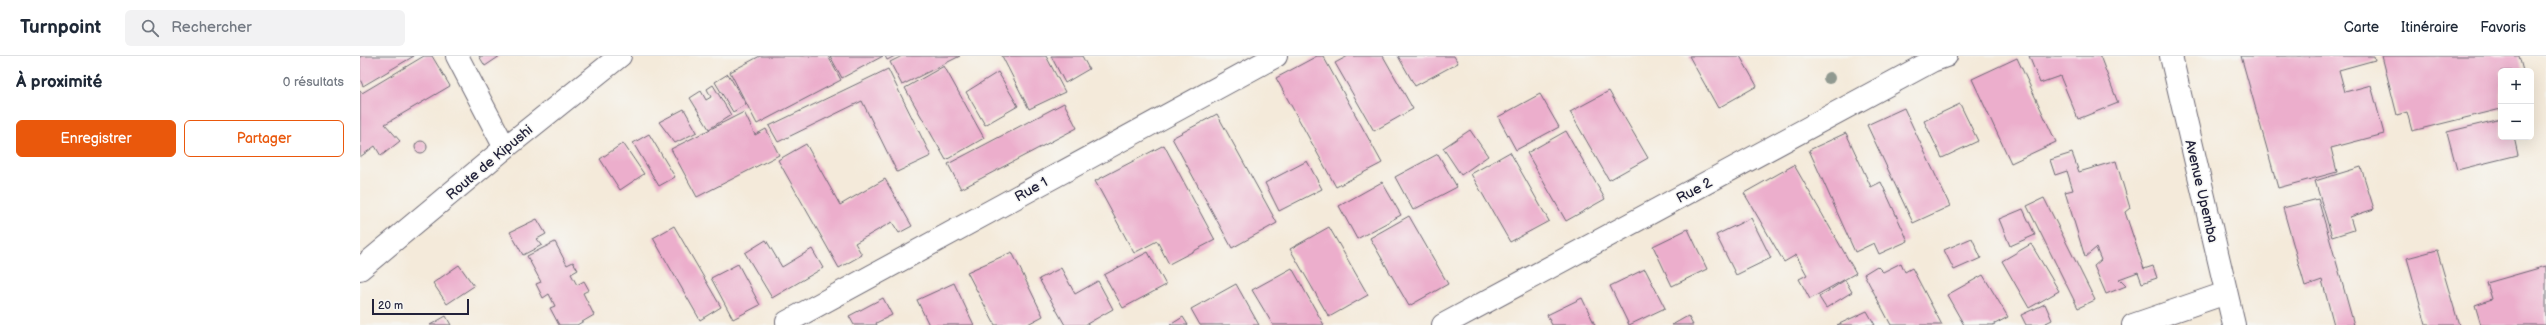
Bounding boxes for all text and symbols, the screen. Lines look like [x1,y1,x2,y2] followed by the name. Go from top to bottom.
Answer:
[125,10,405,46] search box
[20,16,101,39] text: Turnpoint
[139,17,161,39] icon: search
[171,18,252,37] text: Rechercher
[2344,19,2379,36] text: Carte
[2401,19,2458,36] text: Itinéraire
[2480,19,2526,36] text: Favoris
[2498,68,2534,140] map controls
[2498,68,2534,104] button: +
[16,72,102,92] text: À proximité
[283,74,344,90] text: 0 résultats
[2498,104,2534,140] button: −
[16,120,176,157] button: Enregistrer
[184,120,344,157] button: Partager
[443,121,536,203] street label: Route de Kipushi
[2181,138,2222,244] street label: Avenue Upemba
[1012,173,1051,205] street label: Rue 1
[1673,174,1716,207] street label: Rue 2
[372,297,469,316] scale bar
[378,299,403,312] text: 20 m

